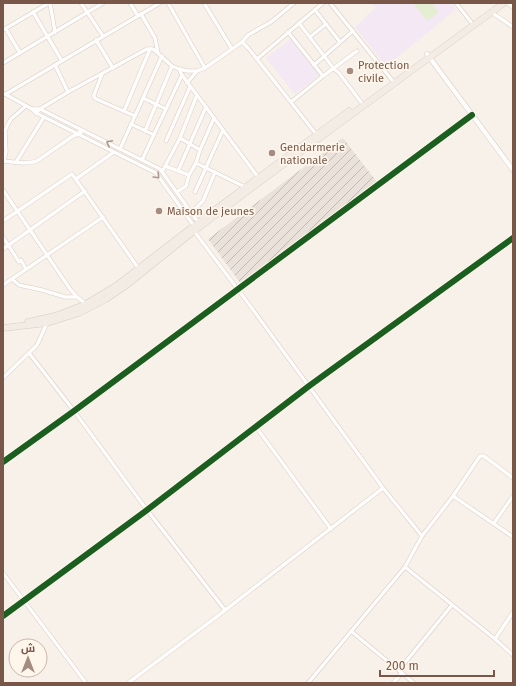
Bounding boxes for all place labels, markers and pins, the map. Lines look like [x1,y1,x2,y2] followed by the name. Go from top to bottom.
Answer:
[358,59,410,85] place label: Protection civile
[345,66,355,76] marker: Protection civile
[280,141,345,167] place label: Gendarmerie nationale
[267,148,277,158] marker: Gendarmerie nationale
[167,205,254,218] place label: Maison de jeunes
[154,206,164,216] marker: Maison de jeunes

